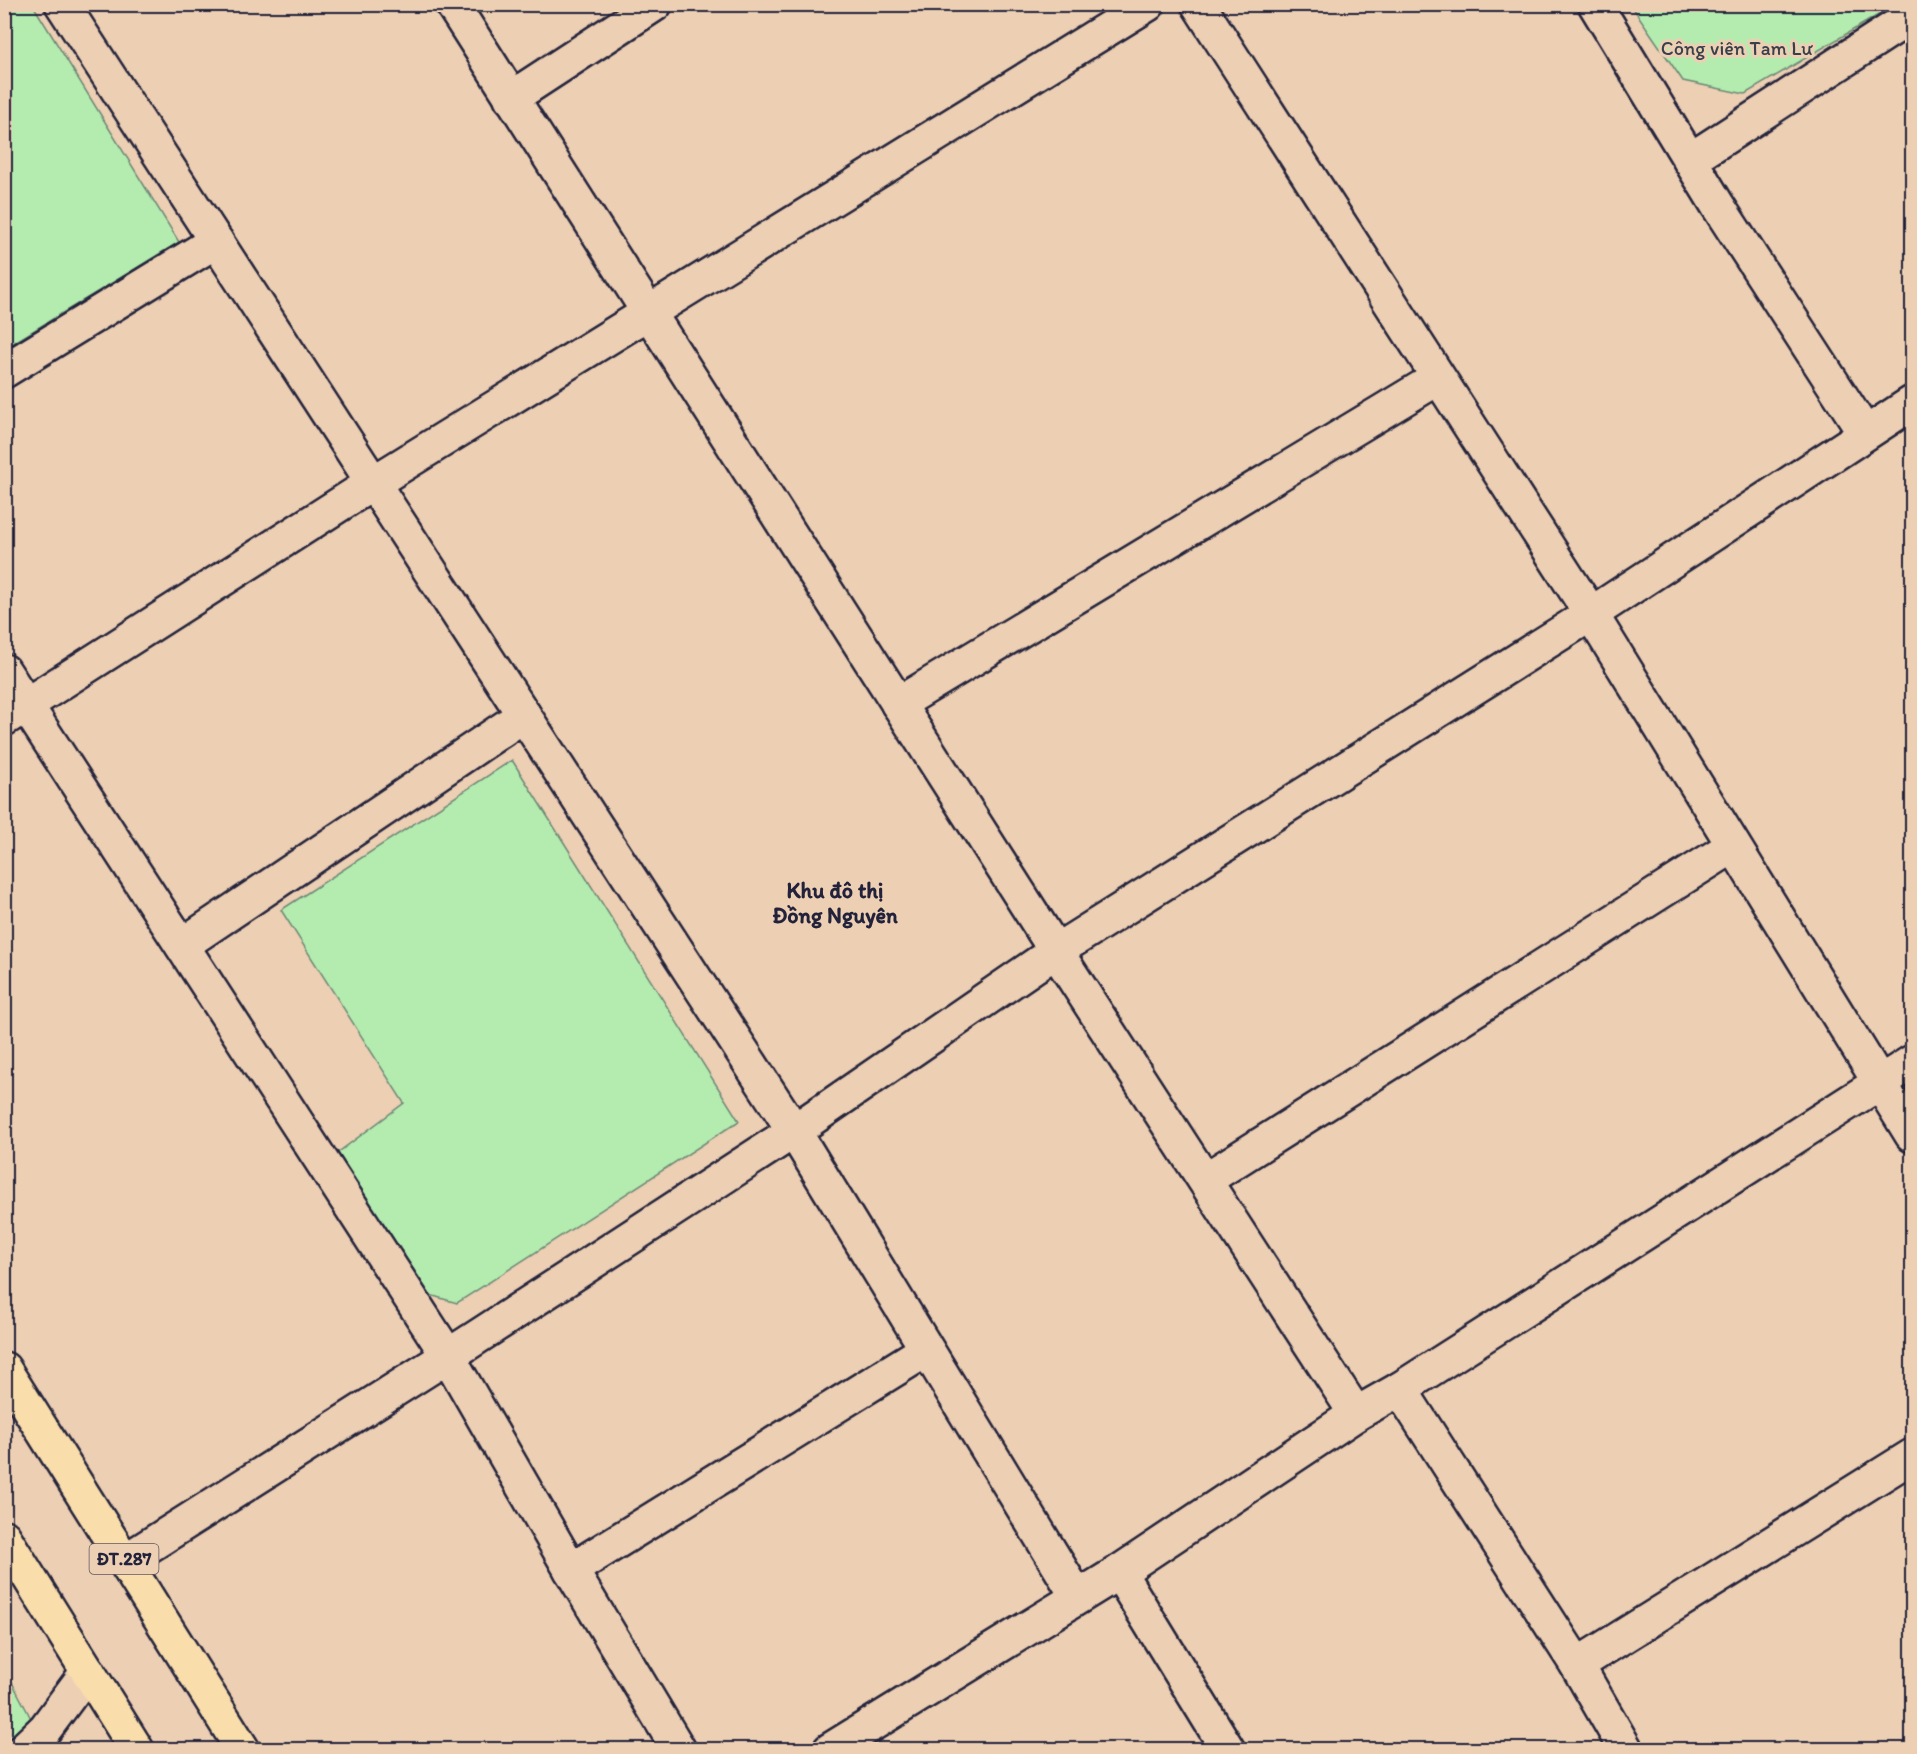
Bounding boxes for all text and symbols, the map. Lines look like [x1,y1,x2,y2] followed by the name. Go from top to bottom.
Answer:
[1661,36,1813,60] park label: Công viên Tam Lư
[772,877,898,929] district label: Khu đô thị Đồng Nguyên
[90,1544,158,1574] road number: ĐT.287

